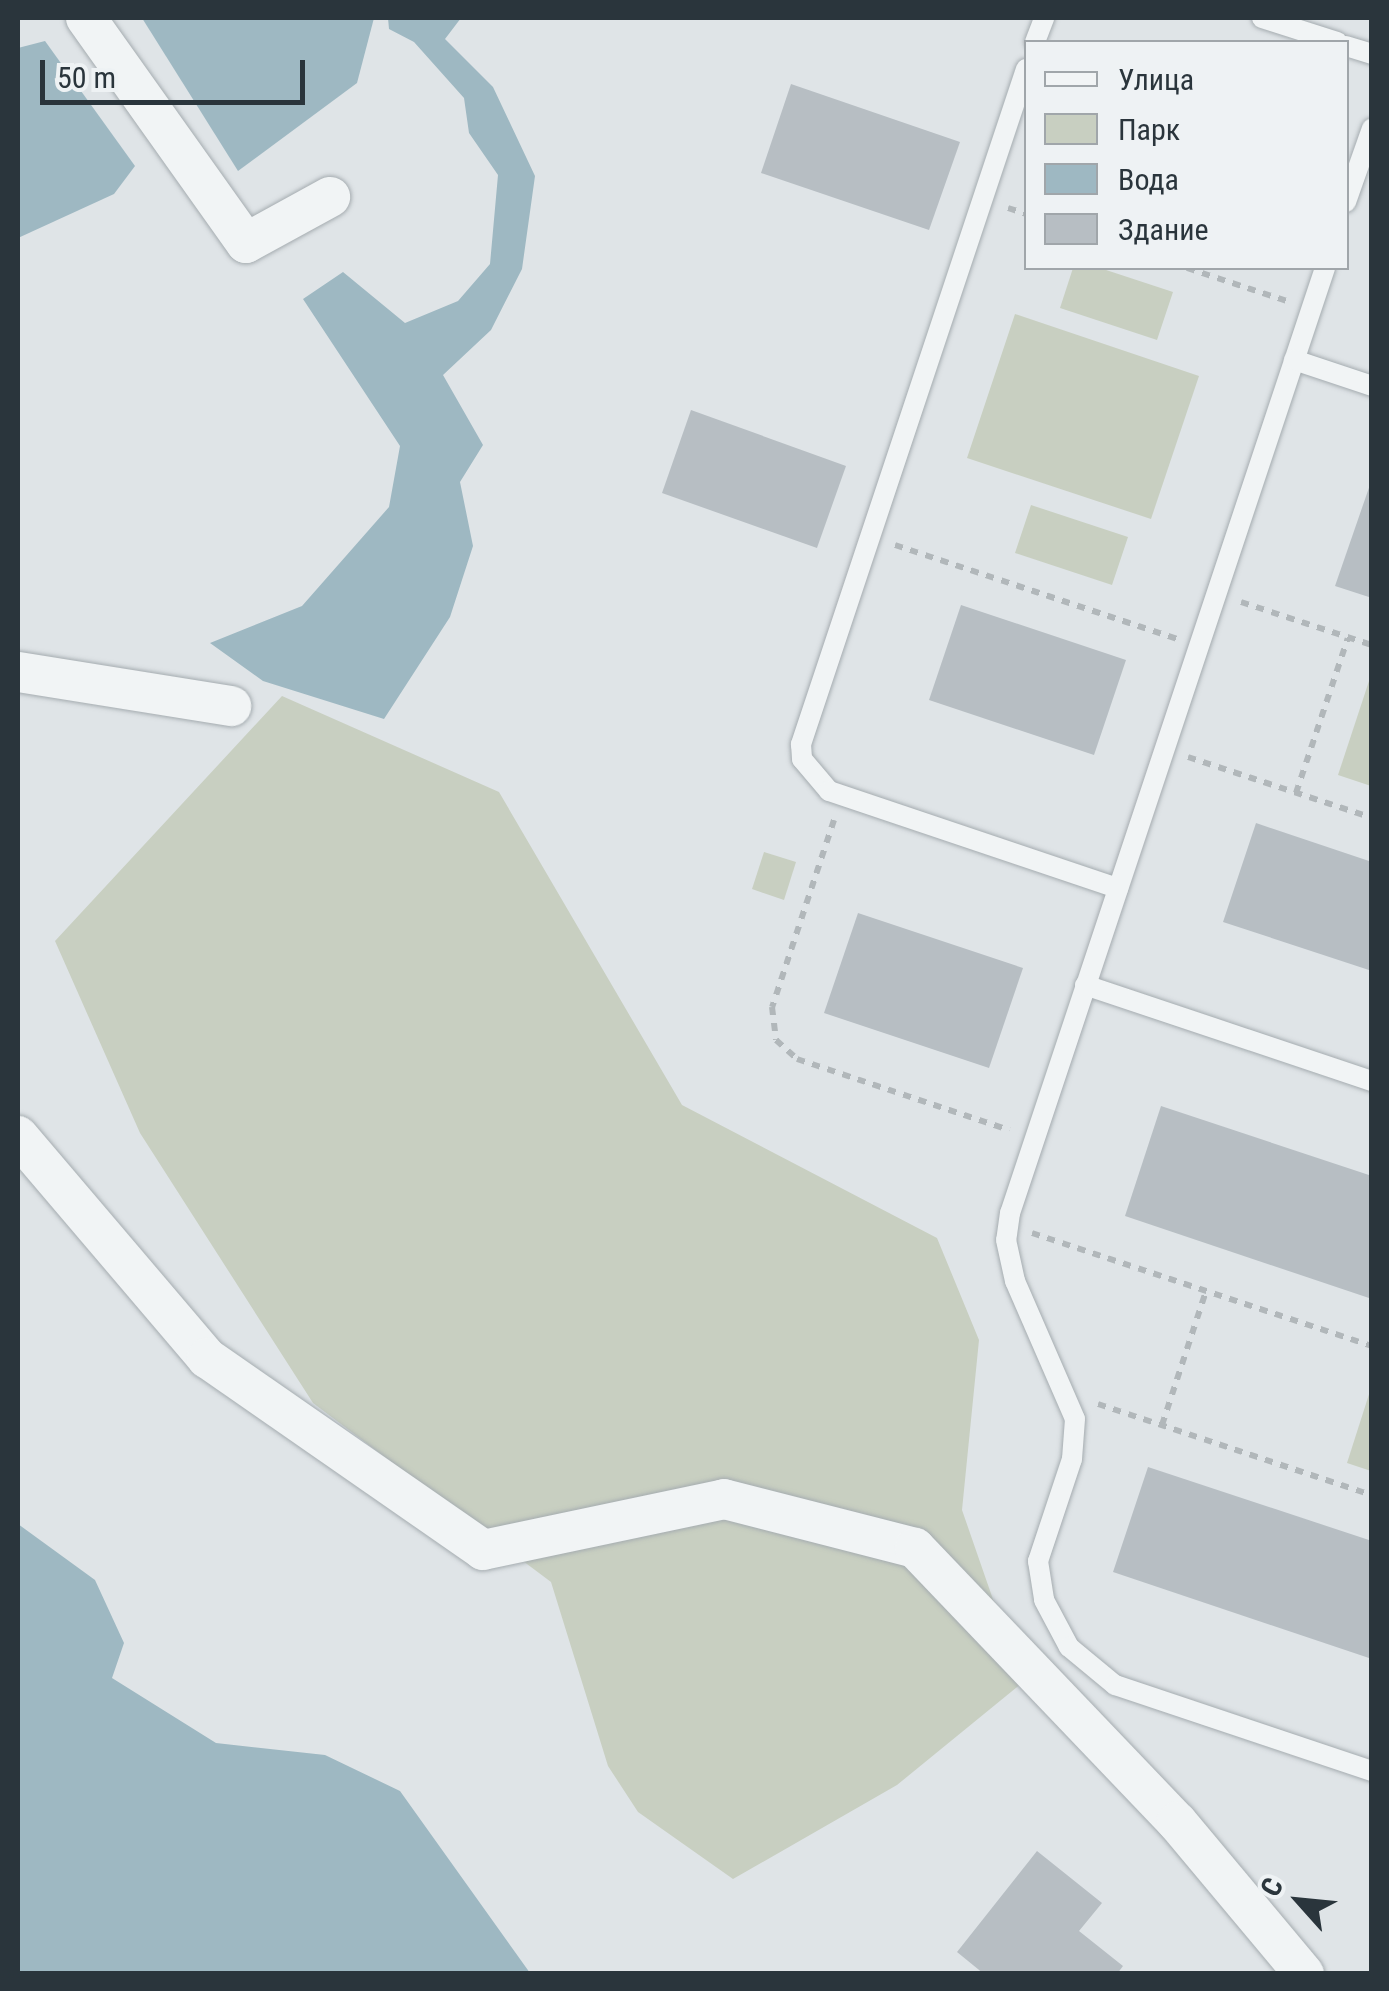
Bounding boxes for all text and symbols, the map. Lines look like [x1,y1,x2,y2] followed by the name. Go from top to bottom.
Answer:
[45,40,310,102] scale bar
[1024,40,1349,270] legend
[57,60,116,95] text: 50 m
[1118,62,1194,97] text: Улица
[1118,112,1180,147] text: Парк
[1118,162,1179,197] text: Вода
[1118,212,1209,247] text: Здание
[1249,1851,1349,1951] north arrow
[1253,1873,1290,1902] text: С

